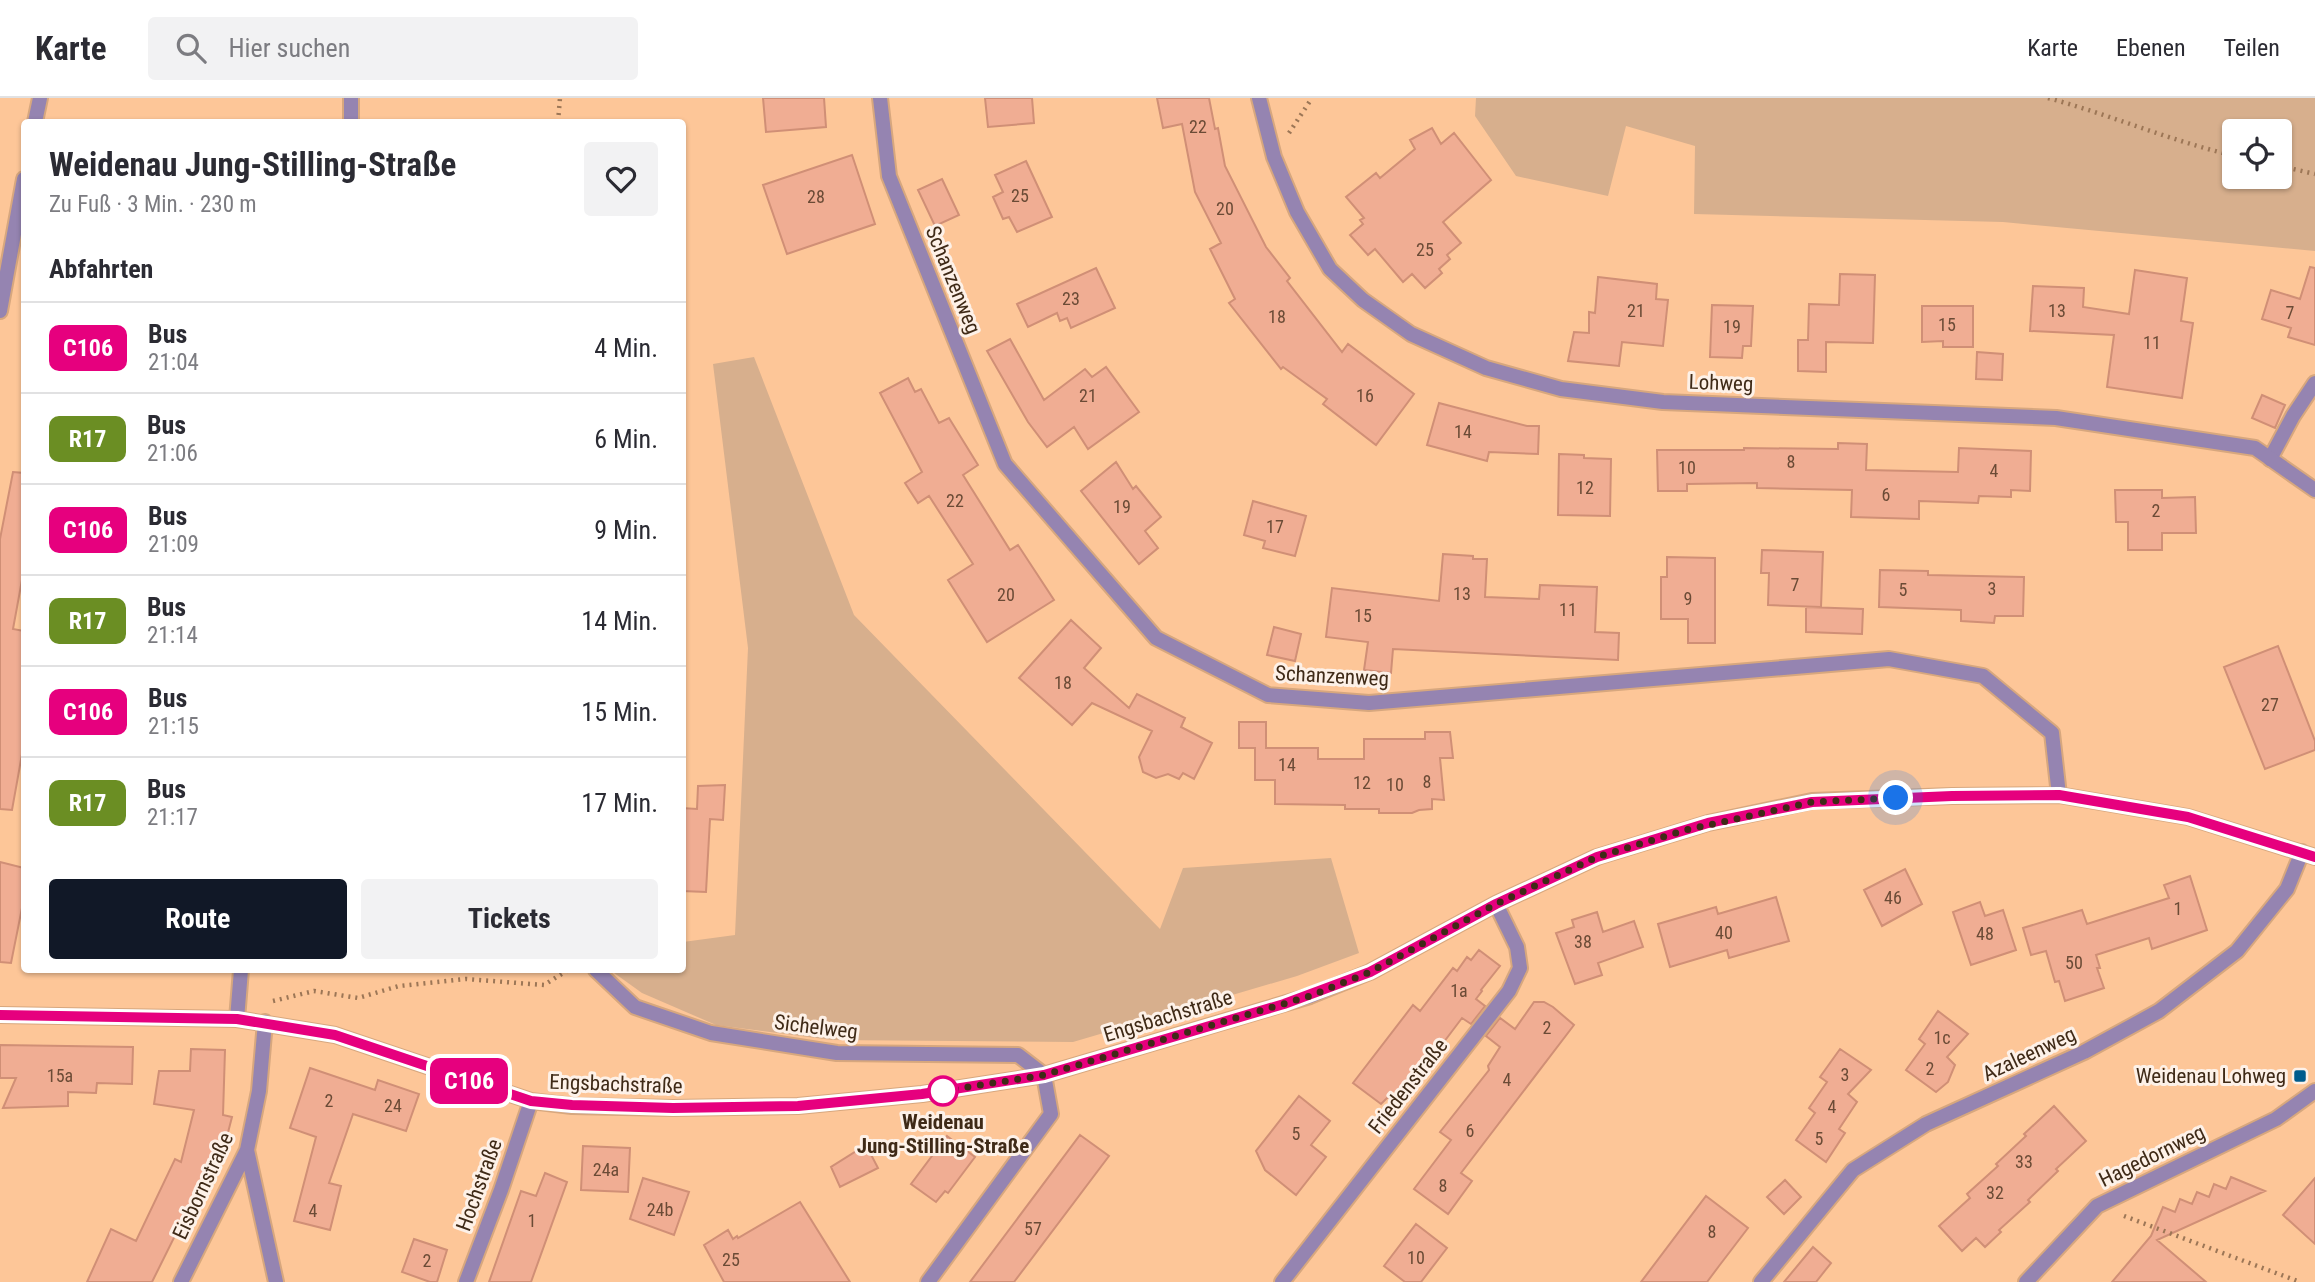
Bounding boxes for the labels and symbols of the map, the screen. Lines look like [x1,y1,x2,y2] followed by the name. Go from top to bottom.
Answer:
[1189,116,1207,137] house number: 22
[1011,185,1029,206] house number: 25
[807,186,825,207] house number: 28
[1216,198,1234,219] house number: 20
[921,223,985,337] street label: Schanzenweg
[1416,239,1434,260] house number: 25
[1062,288,1080,309] house number: 23
[1627,300,1645,321] house number: 21
[2048,300,2066,321] house number: 13
[2286,302,2295,323] house number: 7
[1268,306,1286,327] house number: 18
[1938,314,1956,335] house number: 15
[1723,316,1741,337] house number: 19
[2143,332,2161,353] house number: 11
[1688,370,1754,396] street label: Lohweg
[1079,385,1097,406] house number: 21
[1356,385,1374,406] house number: 16
[1454,421,1472,442] house number: 14
[1787,451,1795,472] house number: 8
[1678,457,1696,478] house number: 10
[1990,460,1999,481] house number: 4
[1576,477,1594,498] house number: 12
[1882,484,1890,505] house number: 6
[946,490,964,511] house number: 22
[1113,496,1131,517] house number: 19
[2152,500,2161,521] house number: 2
[1266,516,1284,537] house number: 17
[1791,574,1800,595] house number: 7
[1988,578,1996,599] house number: 3
[1899,579,1908,600] house number: 5
[1453,583,1471,604] house number: 13
[997,584,1015,605] house number: 20
[1684,588,1692,609] house number: 9
[1559,599,1577,620] house number: 11
[1354,605,1372,626] house number: 15
[1275,661,1389,691] street label: Schanzenweg
[1054,672,1072,693] house number: 18
[2261,694,2279,715] house number: 27
[1278,754,1296,775] house number: 14
[1423,771,1431,792] house number: 8
[1353,772,1371,793] house number: 12
[1386,774,1404,795] house number: 10
[1878,780,1913,815] your location
[1884,887,1902,908] house number: 46
[2174,898,2182,919] house number: 1
[1715,922,1733,943] house number: 40
[1976,923,1994,944] house number: 48
[1574,931,1592,952] house number: 38
[2065,952,2083,973] house number: 50
[1450,980,1468,1001] house number: 1a
[1101,985,1235,1047] street label: Engsbachstraße
[773,1010,859,1044] street label: Sichelweg
[1543,1017,1552,1038] house number: 2
[1979,1022,2079,1086] street label: Azaleenweg
[1933,1027,1951,1048] house number: 1c
[1363,1034,1453,1138] street label: Friedenstraße
[420,1058,518,1104] line badge: C106
[1926,1058,1935,1079] house number: 2
[1841,1064,1849,1085] house number: 3
[2136,1064,2286,1088] place label: Weidenau Lohweg
[47,1065,73,1086] house number: 15a
[2292,1068,2308,1084] marker: Weidenau Lohweg
[1503,1069,1512,1090] house number: 4
[549,1070,683,1098] street label: Engsbachstraße
[928,1076,958,1106] marker: Weidenau Jung-Stilling-Straße
[325,1090,334,1111] house number: 2
[384,1095,402,1116] house number: 24
[1828,1096,1837,1117] house number: 4
[857,1110,1029,1158] place label: Weidenau Jung-Stilling-Straße
[1466,1120,1474,1141] house number: 6
[2095,1120,2209,1192] street label: Hagedornweg
[1292,1123,1301,1144] house number: 5
[1815,1128,1824,1149] house number: 5
[168,1129,238,1243] street label: Eisbornstraße
[451,1136,507,1234] street label: Hochstraße
[2015,1151,2033,1172] house number: 33
[593,1159,619,1180] house number: 24a
[1439,1175,1447,1196] house number: 8
[1986,1182,2004,1203] house number: 32
[647,1199,673,1220] house number: 24b
[309,1200,318,1221] house number: 4
[528,1210,536,1231] house number: 1
[1024,1218,1042,1239] house number: 57
[1708,1221,1716,1242] house number: 8
[1407,1247,1425,1268] house number: 10
[722,1249,740,1270] house number: 25
[423,1250,432,1271] house number: 2

